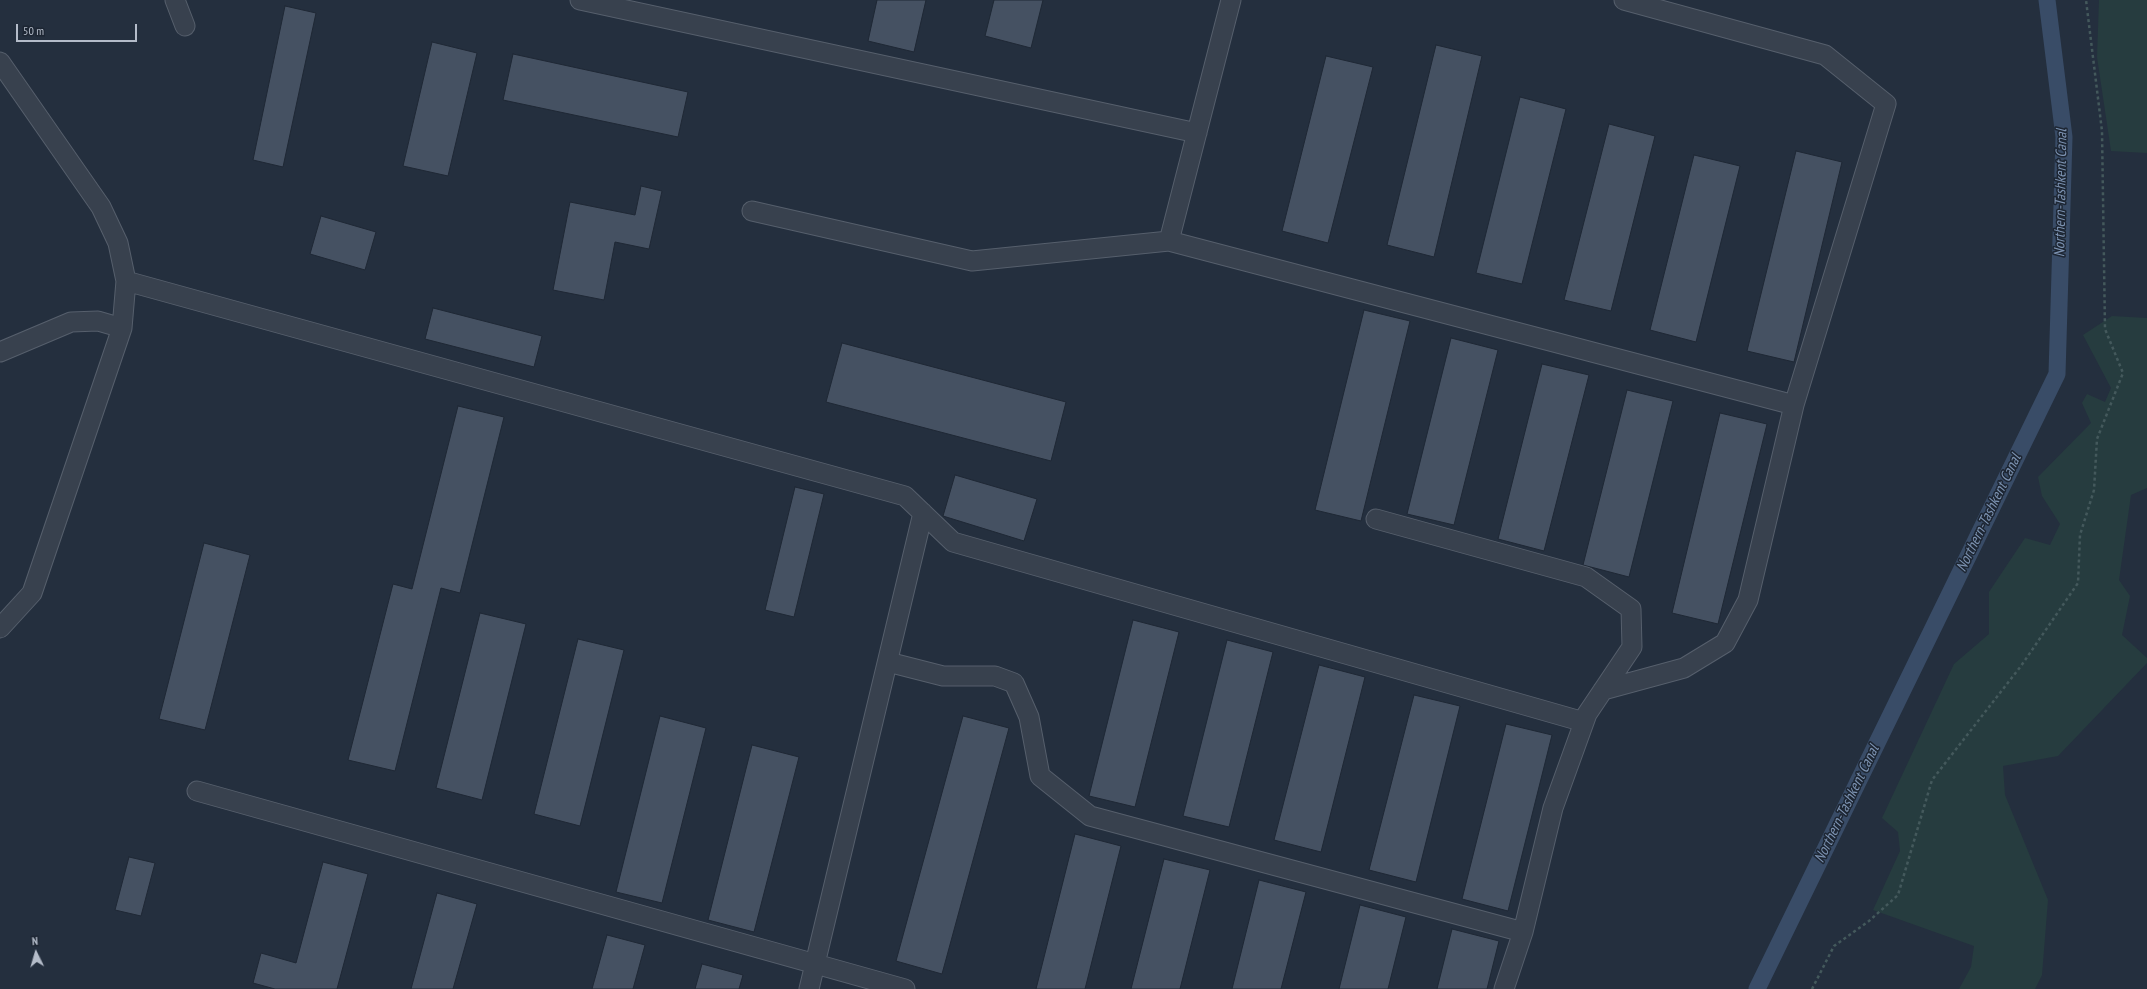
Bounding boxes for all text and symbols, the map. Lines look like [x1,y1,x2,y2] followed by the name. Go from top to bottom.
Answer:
[18,16,139,42] scale bar
[23,23,44,38] text: 50 m
[2051,129,2071,257] water label: Northern-Tashkent Canal
[1953,451,2025,575] water label: Northern-Tashkent Canal
[1811,742,1883,866] water label: Northern-Tashkent Canal
[16,933,56,973] north arrow
[31,934,39,948] text: N

